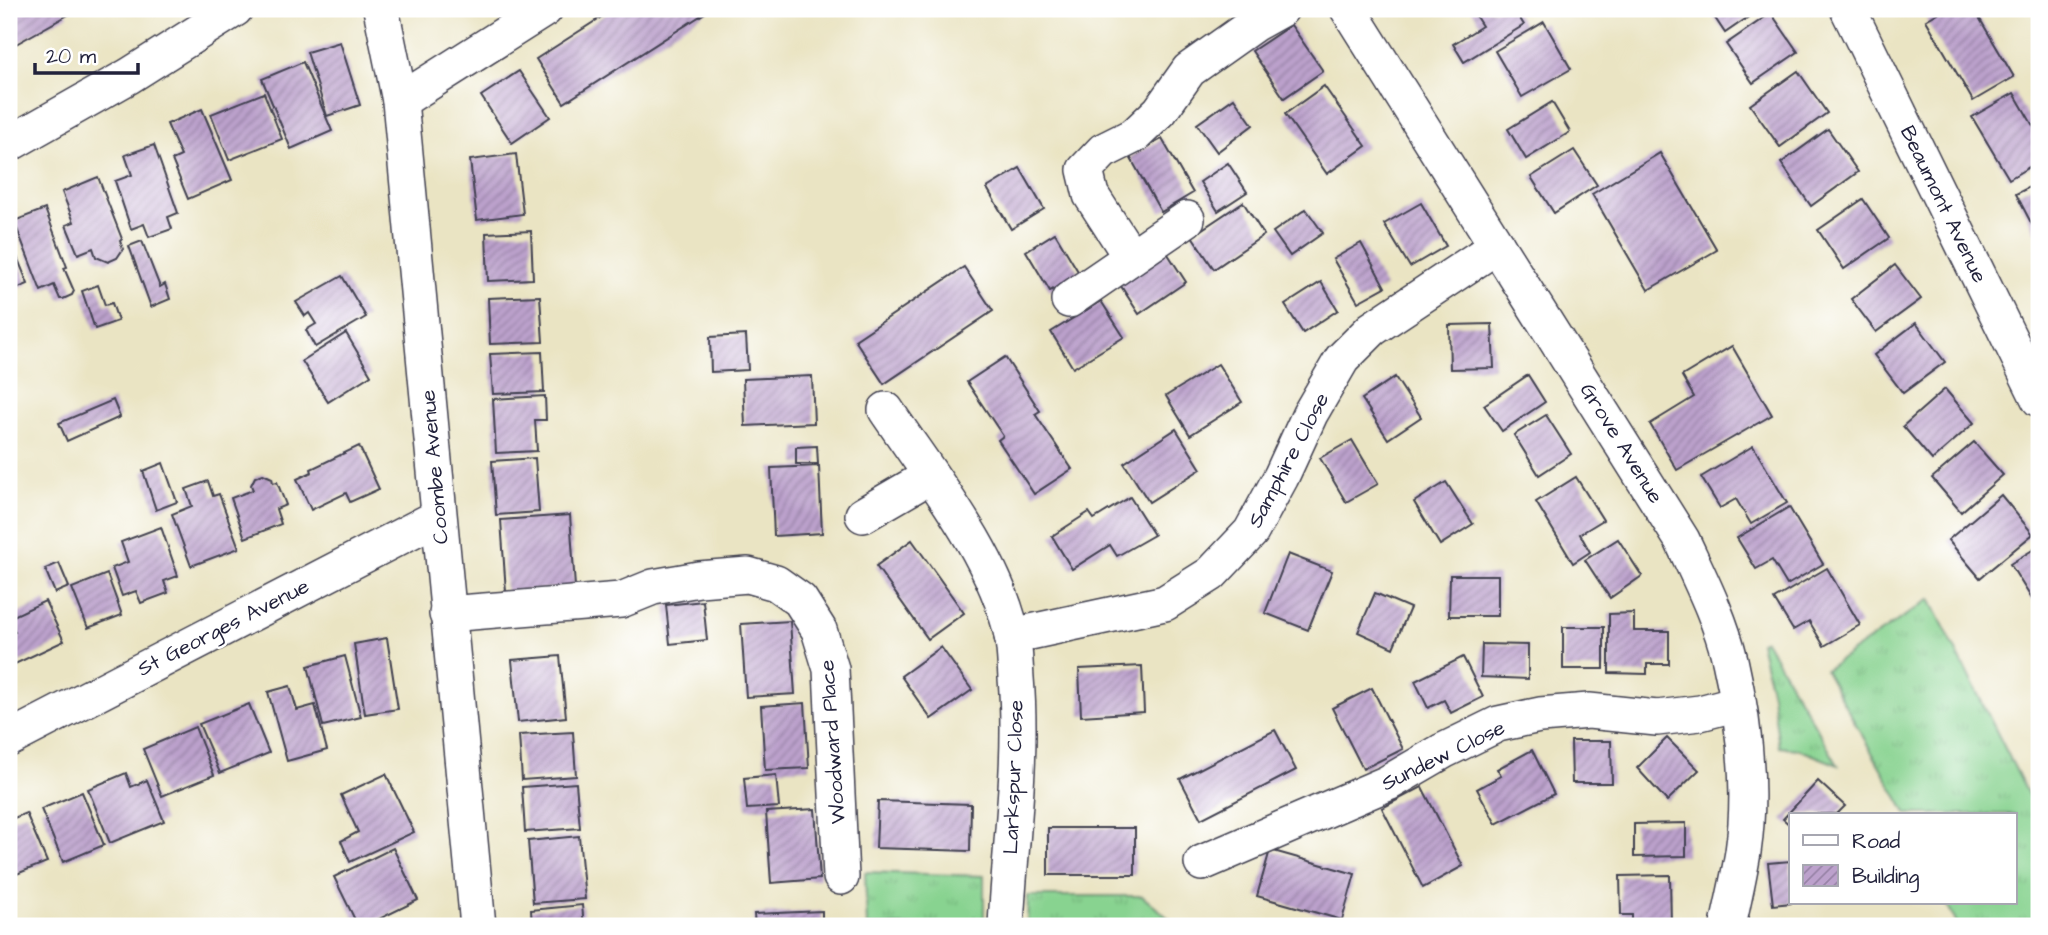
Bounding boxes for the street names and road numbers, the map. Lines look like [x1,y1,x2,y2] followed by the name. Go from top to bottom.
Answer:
[1893,121,1994,288] street label: Beaumont Avenue
[1573,378,1670,509] street label: Grove Avenue
[1241,388,1337,533] street label: Samphire Close
[413,389,456,545] street label: Coombe Avenue
[132,572,315,685] street label: St Georges Avenue
[812,659,853,825] street label: Woodward Place
[996,699,1032,855] street label: Larkspur Close
[1377,713,1510,798] street label: Sundew Close

